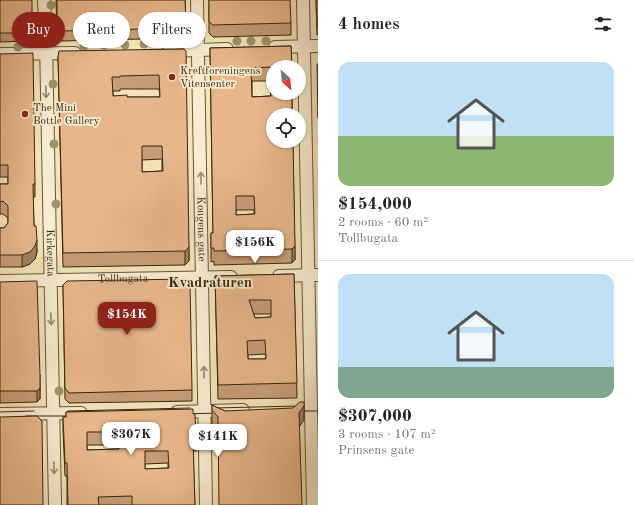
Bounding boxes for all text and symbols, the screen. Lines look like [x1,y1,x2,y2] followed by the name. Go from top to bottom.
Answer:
[12,12,65,48] chip: Buy
[73,12,130,48] chip: Rent
[138,12,206,48] chip: Filters
[592,13,614,35] icon: filters
[338,16,400,33] text: 4 homes
[266,60,306,100] north arrow
[266,60,306,148] map controls
[180,66,261,90] place label: Kreftforeningens Vitensenter
[167,72,177,82] marker: Kreftforeningens Vitensenter
[42,85,50,98] one-way arrow
[440,88,512,160] icon: home
[33,103,100,127] place label: The Mini Bottle Gallery
[266,108,306,148] button: locate
[20,109,30,119] marker: The Mini Bottle Gallery
[197,172,205,185] one-way arrow
[195,196,207,262] street label: Kongens gate
[338,196,412,213] text: $154,000
[338,216,428,229] text: 2 rooms · 60 m²
[44,229,56,277] street label: Kirkegata
[227,230,283,264] pin: $156K
[338,232,398,245] text: Tollbugata
[235,236,275,249] text: $156K
[98,273,149,285] street label: Tollbugata
[168,276,252,291] district label: Kvadraturen
[440,300,512,372] icon: home
[99,302,155,336] pin: $154K
[107,308,147,321] text: $154K
[47,312,55,325] one-way arrow
[201,366,208,379] one-way arrow
[338,408,412,425] text: $307,000
[103,422,159,456] pin: $307K
[190,424,246,458] pin: $141K
[111,428,151,441] text: $307K
[338,428,436,441] text: 3 rooms · 107 m²
[198,430,238,443] text: $141K
[338,444,415,457] text: Prinsens gate
[50,461,58,474] one-way arrow

